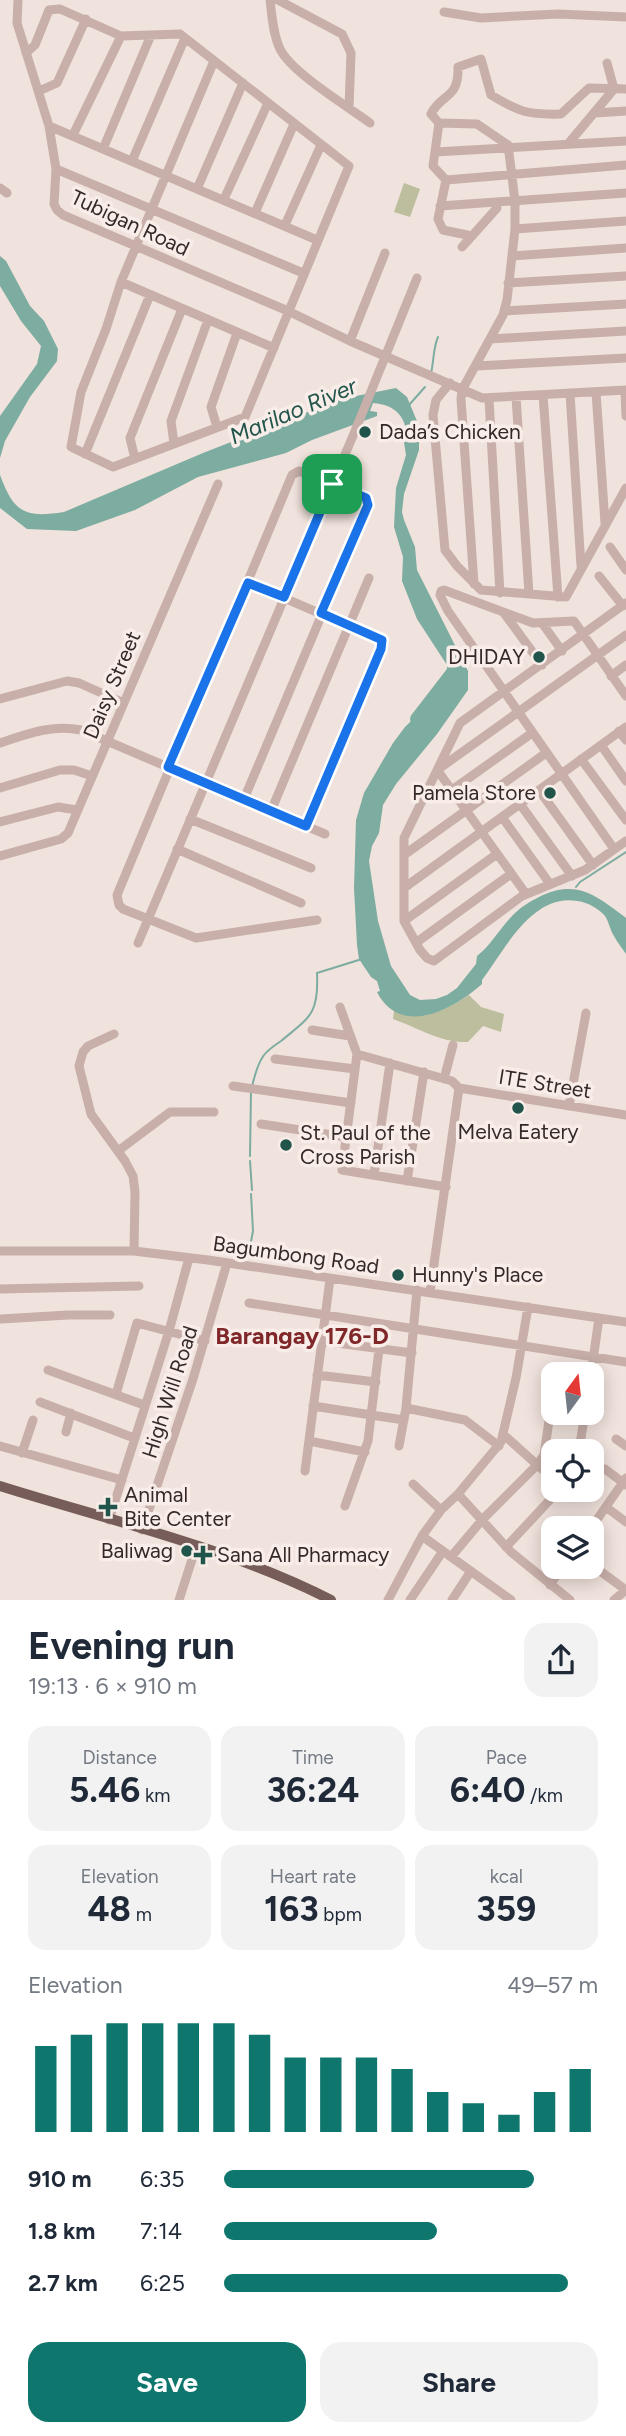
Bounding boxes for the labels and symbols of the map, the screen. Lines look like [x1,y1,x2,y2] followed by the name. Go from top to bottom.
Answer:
[67,184,193,261] street label: Tubigan Road
[225,371,362,450] water label: Marilao River
[379,419,521,444] place label: Dada’s Chicken
[357,424,373,440] marker: Dada’s Chicken
[302,454,362,514] pin
[78,627,146,743] street label: Daisy Street
[448,644,525,669] place label: DHIDAY
[531,649,547,665] marker: DHIDAY
[412,780,536,805] place label: Pamela Store
[542,785,558,801] marker: Pamela Store
[497,1064,593,1103] street label: ITE Street
[510,1100,526,1116] marker: Melva Eatery
[457,1119,579,1144] place label: Melva Eatery
[300,1120,431,1169] place label: St. Paul of the Cross Parish
[278,1137,294,1153] marker: St. Paul of the Cross Parish
[211,1230,381,1279] street label: Bagumbong Road
[412,1262,543,1287] place label: Hunny's Place
[390,1267,406,1283] marker: Hunny's Place
[215,1321,389,1350] district label: Barangay 176-D
[136,1323,203,1461] street label: High Will Road
[541,1362,604,1424] north arrow
[124,1482,231,1531] place label: Animal Bite Center
[98,1497,118,1517] marker: Animal Bite Center
[101,1538,173,1563] place label: Baliwag
[217,1542,389,1567] place label: Sana All Pharmacy
[179,1543,195,1559] marker: Baliwag
[195,1547,211,1563] marker: Sana All Pharmacy

